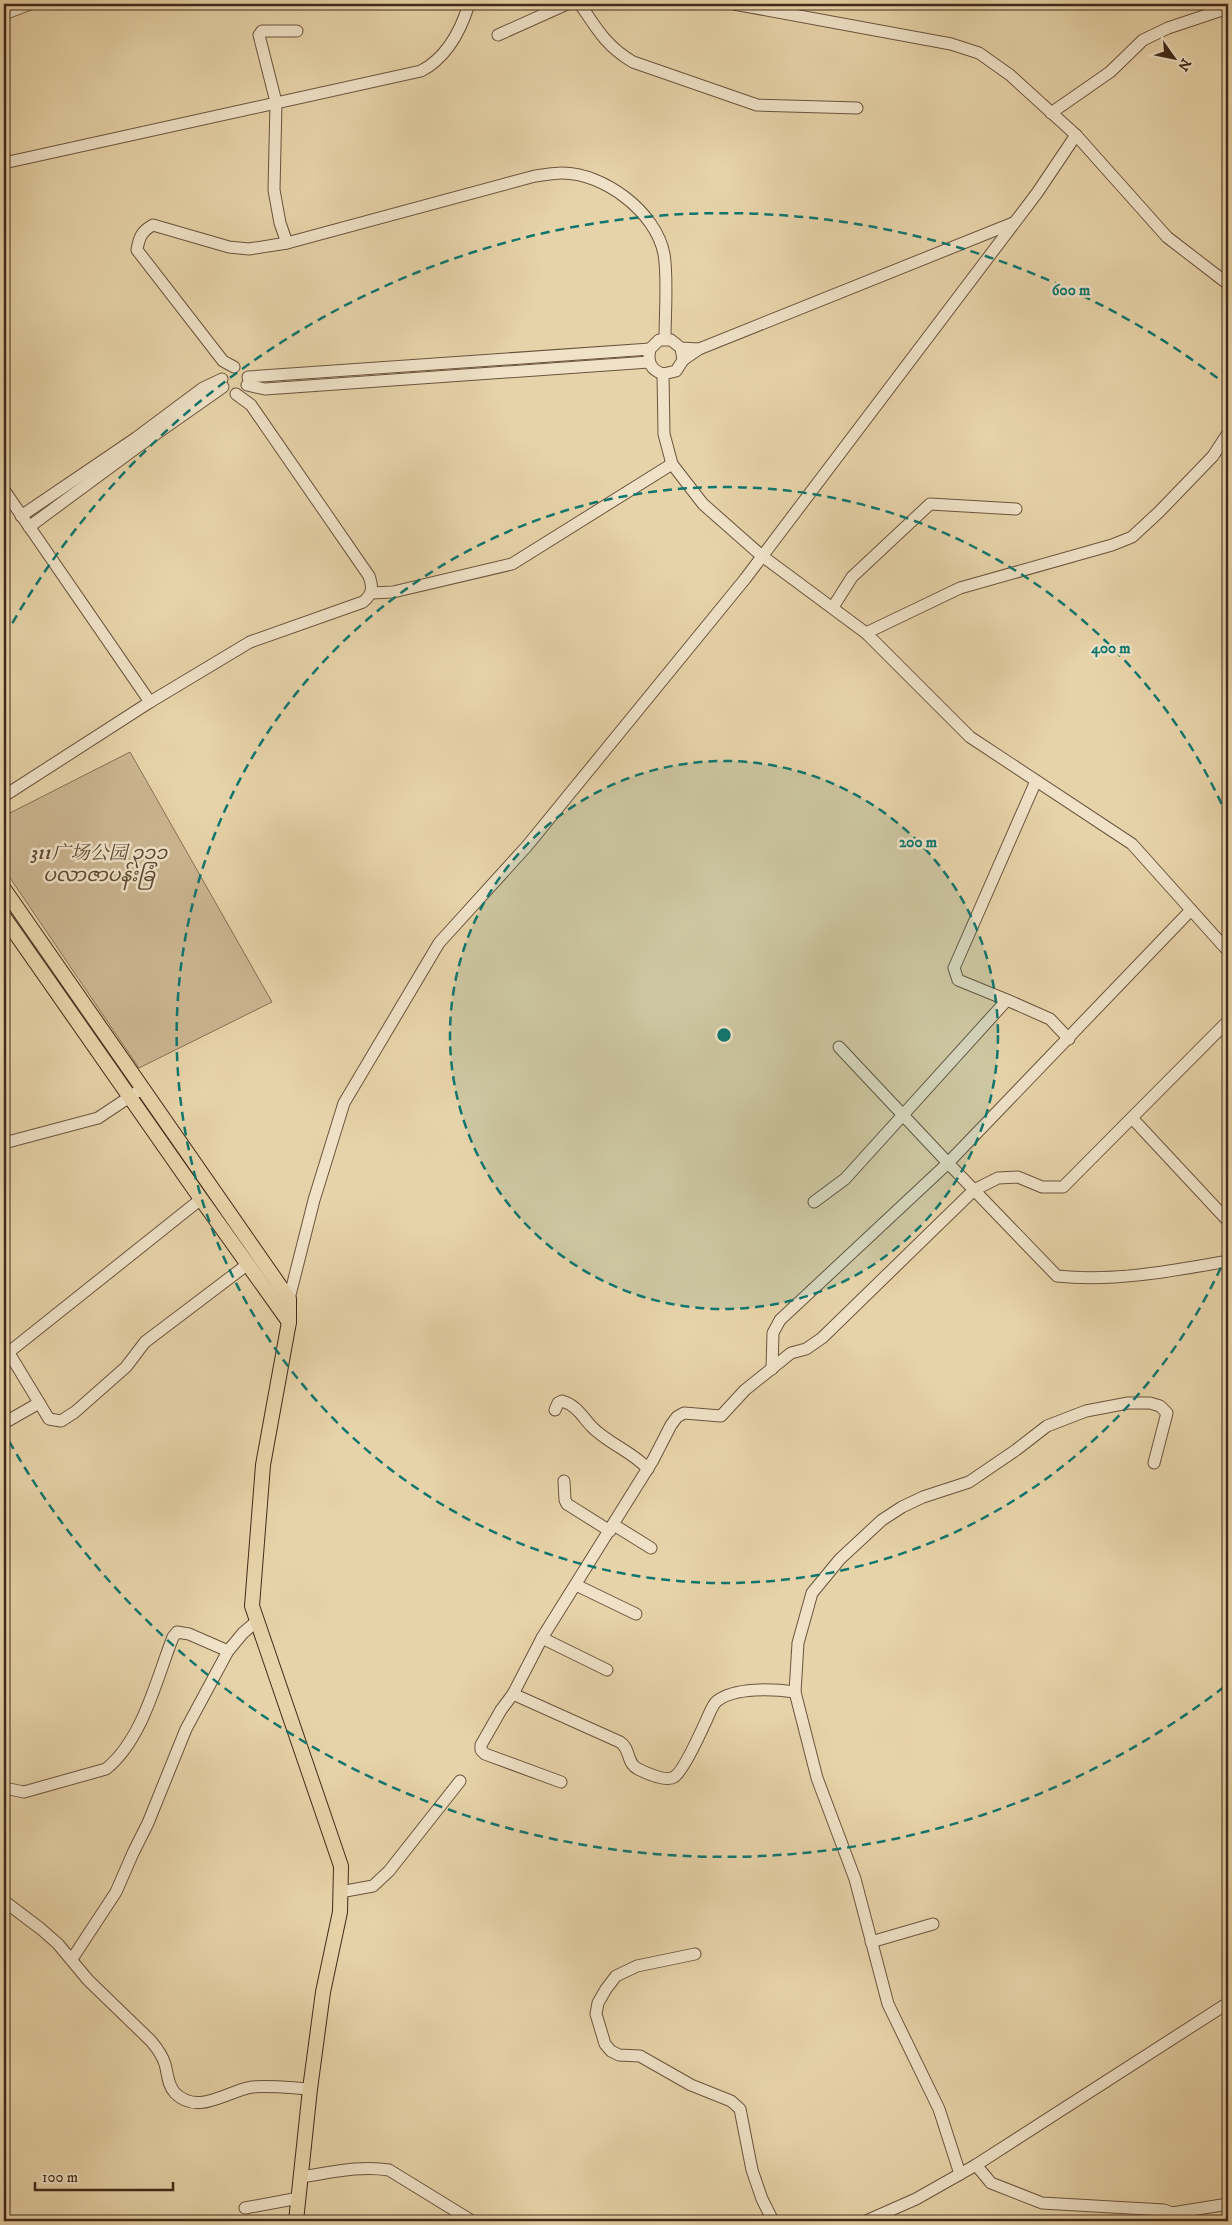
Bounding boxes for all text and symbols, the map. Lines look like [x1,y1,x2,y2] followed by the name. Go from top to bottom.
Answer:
[1150,32,1200,82] north arrow
[1173,55,1195,75] text: N
[1052,281,1091,300] text: 600 m
[1090,639,1131,658] text: 400 m
[899,833,938,852] text: 200 m
[30,842,168,890] park label: 311广场公园 ၃၁၁ ပလာဇာပန်းခြံ
[715,1026,733,1044] centre of rings
[35,2160,172,2192] scale bar
[42,2168,78,2187] text: 100 m

